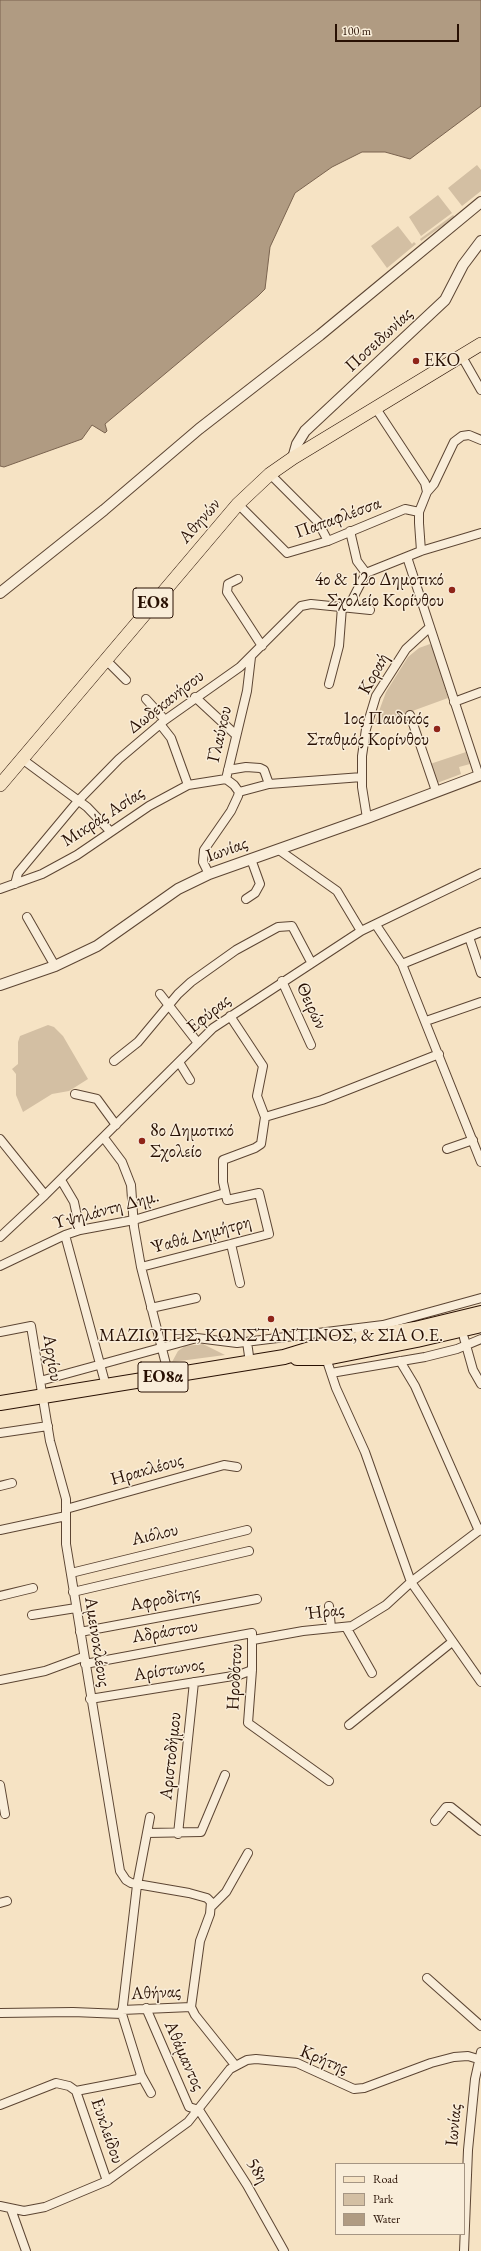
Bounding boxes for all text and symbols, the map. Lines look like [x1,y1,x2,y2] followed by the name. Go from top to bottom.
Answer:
[337,16,461,42] scale bar
[342,23,371,39] text: 100 m
[341,303,417,377] street label: Ποσειδωνίας
[424,350,460,372] place label: EKO
[411,356,421,366] marker: EKO
[292,492,384,544] street label: Παπαφλέσσα
[174,494,226,548] street label: Αθηνών
[315,569,444,612] place label: 4ο & 12ο Δημοτικό Σχολείο Κορίνθου
[447,585,457,595] marker: 4ο & 12ο Δημοτικό Σχολείο Κορίνθου
[133,588,173,618] road number: ΕΟ8
[354,650,394,698] street label: Κοραή
[123,665,209,739] street label: Δωδεκανήσου
[203,704,237,764] street label: Γλαύκου
[307,708,429,750] place label: 1ος Παιδικός Σταθμός Κορίνθου
[432,724,442,734] marker: 1ος Παιδικός Σταθμός Κορίνθου
[58,782,148,852] street label: Μικράς Ασίας
[203,833,251,867] street label: Ιωνίας
[291,979,331,1033] street label: Θειρών
[183,990,235,1038] street label: Εφύρας
[150,1120,234,1162] place label: 8ο Δημοτικό Σχολείο
[137,1136,147,1146] marker: 8ο Δημοτικό Σχολείο
[51,1185,161,1235] street label: Υψηλάντη Δημ.
[149,1211,253,1259] street label: Ψαθά Δημήτρη
[266,1314,276,1324] marker: ΜΑΖΙΩΤΗΣ, ΚΩΝΣΤΑΝΤΙΝΟΣ, & ΣΙΑ Ο.Ε.
[99,1325,443,1347] place label: ΜΑΖΙΩΤΗΣ, ΚΩΝΣΤΑΝΤΙΝΟΣ, & ΣΙΑ Ο.Ε.
[38,1333,66,1383] street label: Αρχίου
[138,1362,188,1392] road number: ΕΟ8α
[108,1449,186,1491] street label: Ηρακλέους
[129,1519,181,1551] street label: Αιόλου
[128,1582,202,1616] street label: Αφροδίτης
[79,1595,115,1689] street label: Αμεινοκλέους
[304,1599,346,1625] street label: Ήρας
[130,1616,200,1648] street label: Αδράστου
[222,1643,248,1711] street label: Ηροδότου
[132,1654,206,1686] street label: Αρίστωνος
[156,1711,186,1801] street label: Αριστοδήμου
[130,1981,182,2005] street label: Αθήνας
[159,2018,209,2094] street label: Αθάμαντος
[297,2041,351,2079] street label: Κρήτης
[86,2095,128,2167] street label: Ευκλείδου
[441,2103,467,2147] street label: Ιωνίας
[241,2154,273,2188] street label: 58η
[335,2163,465,2235] legend
[373,2171,398,2187] text: Road
[373,2191,393,2207] text: Park
[373,2211,400,2227] text: Water

